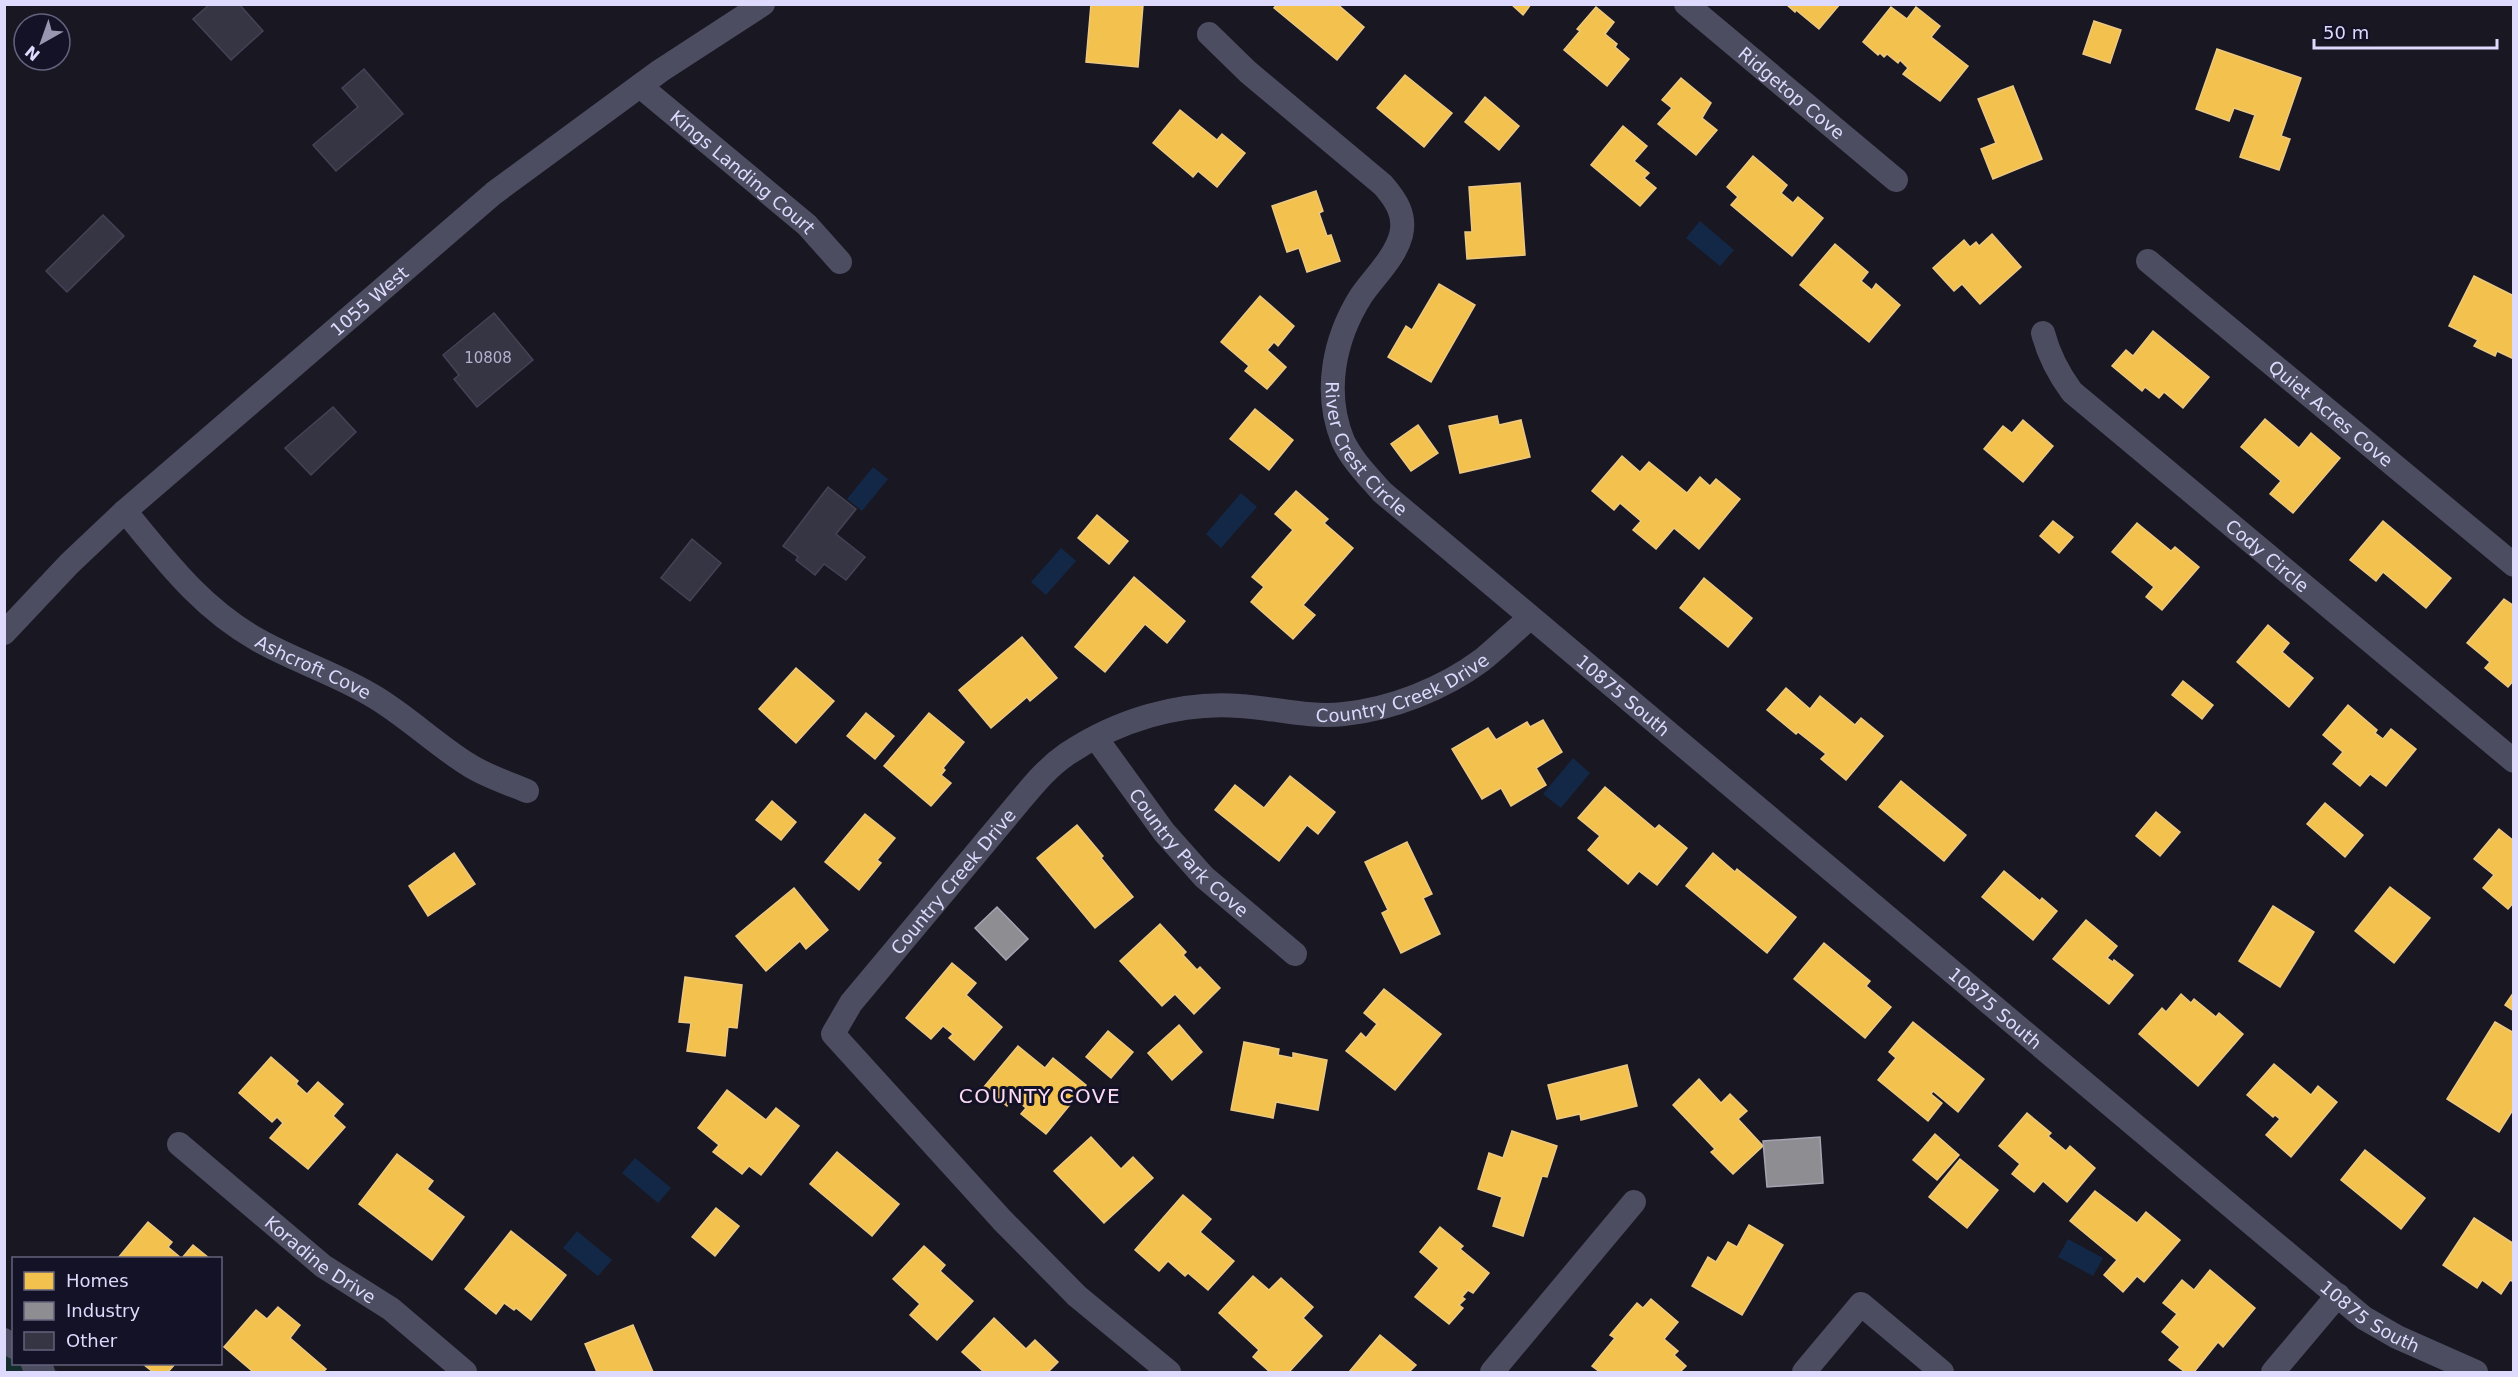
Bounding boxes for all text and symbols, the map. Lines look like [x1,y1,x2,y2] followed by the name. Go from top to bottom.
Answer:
[12,12,72,72] north arrow
[2314,12,2497,50] scale bar
[2323,22,2369,43] text: 50 m
[21,42,44,65] text: N
[1734,42,1849,143] street label: Ridgetop Cove
[666,105,820,238] street label: Kings Landing Court
[326,261,412,340] street label: 1055 West
[464,349,512,367] house number: 10808
[2265,355,2397,471] street label: Quiet Acres Cove
[1322,381,1412,520] street label: River Crest Circle
[2222,515,2314,596] street label: Cody Circle
[252,630,375,703] street label: Ashcroft Cove
[1316,648,1492,726] street label: Country Creek Drive
[1572,650,1674,740] street label: 10875 South
[1125,784,1253,921] street label: Country Park Cove
[886,804,1020,958] street label: Country Creek Drive
[1944,963,2046,1053] street label: 10875 South
[959,1084,1121,1108] district label: COUNTY COVE
[261,1211,380,1307] street label: Koradine Drive
[12,1257,222,1365] legend
[66,1270,129,1291] text: Homes
[2316,1276,2423,1356] street label: 10875 South
[66,1300,140,1321] text: Industry
[66,1330,118,1351] text: Other

